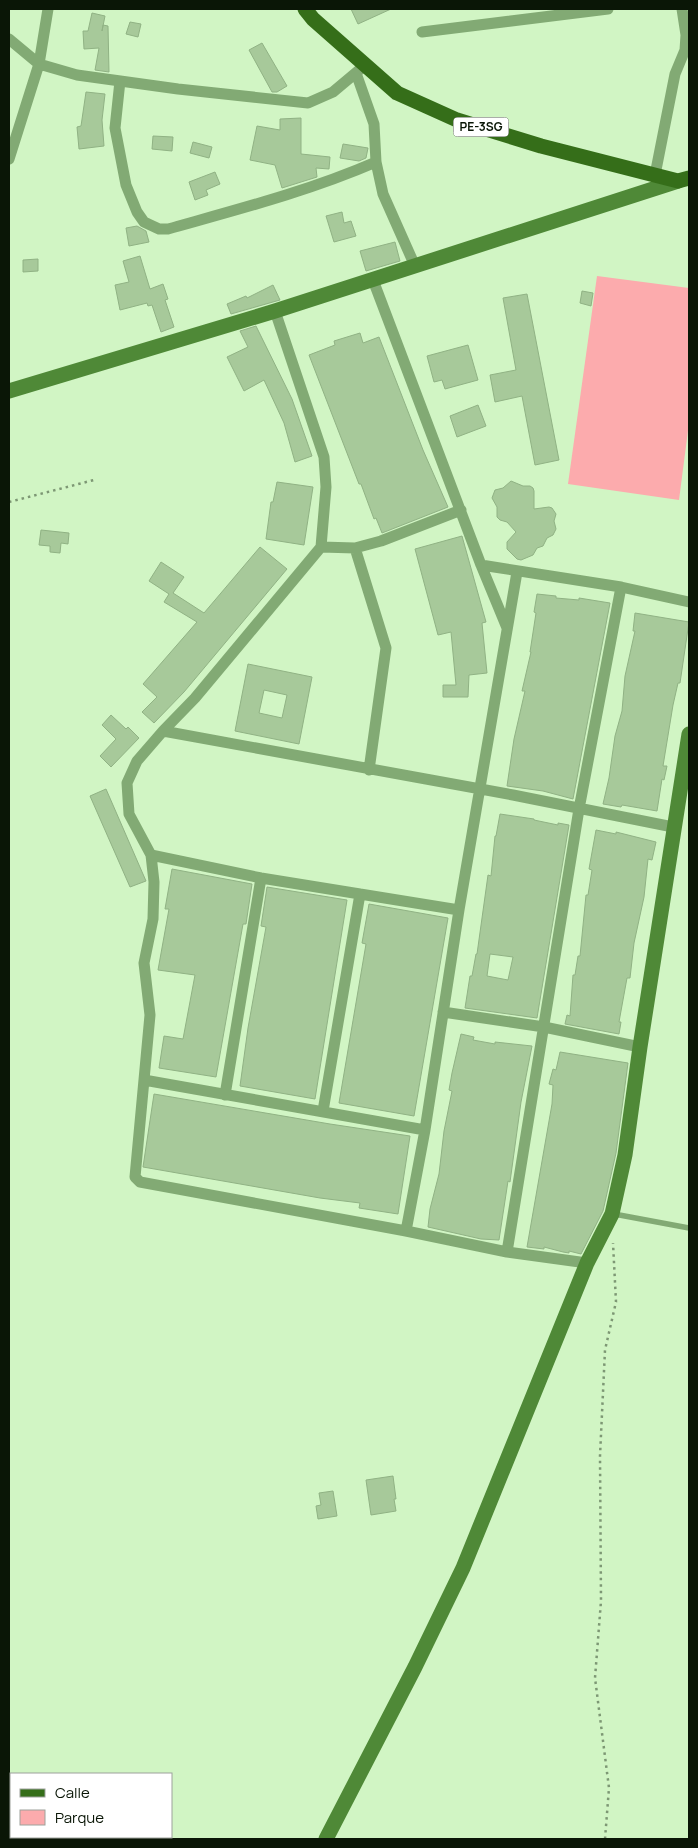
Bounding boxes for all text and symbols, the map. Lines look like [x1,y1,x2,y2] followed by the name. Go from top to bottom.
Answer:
[454,118,508,136] road number: PE-3SG
[10,1773,172,1838] legend
[55,1782,90,1803] text: Calle
[55,1807,104,1828] text: Parque

